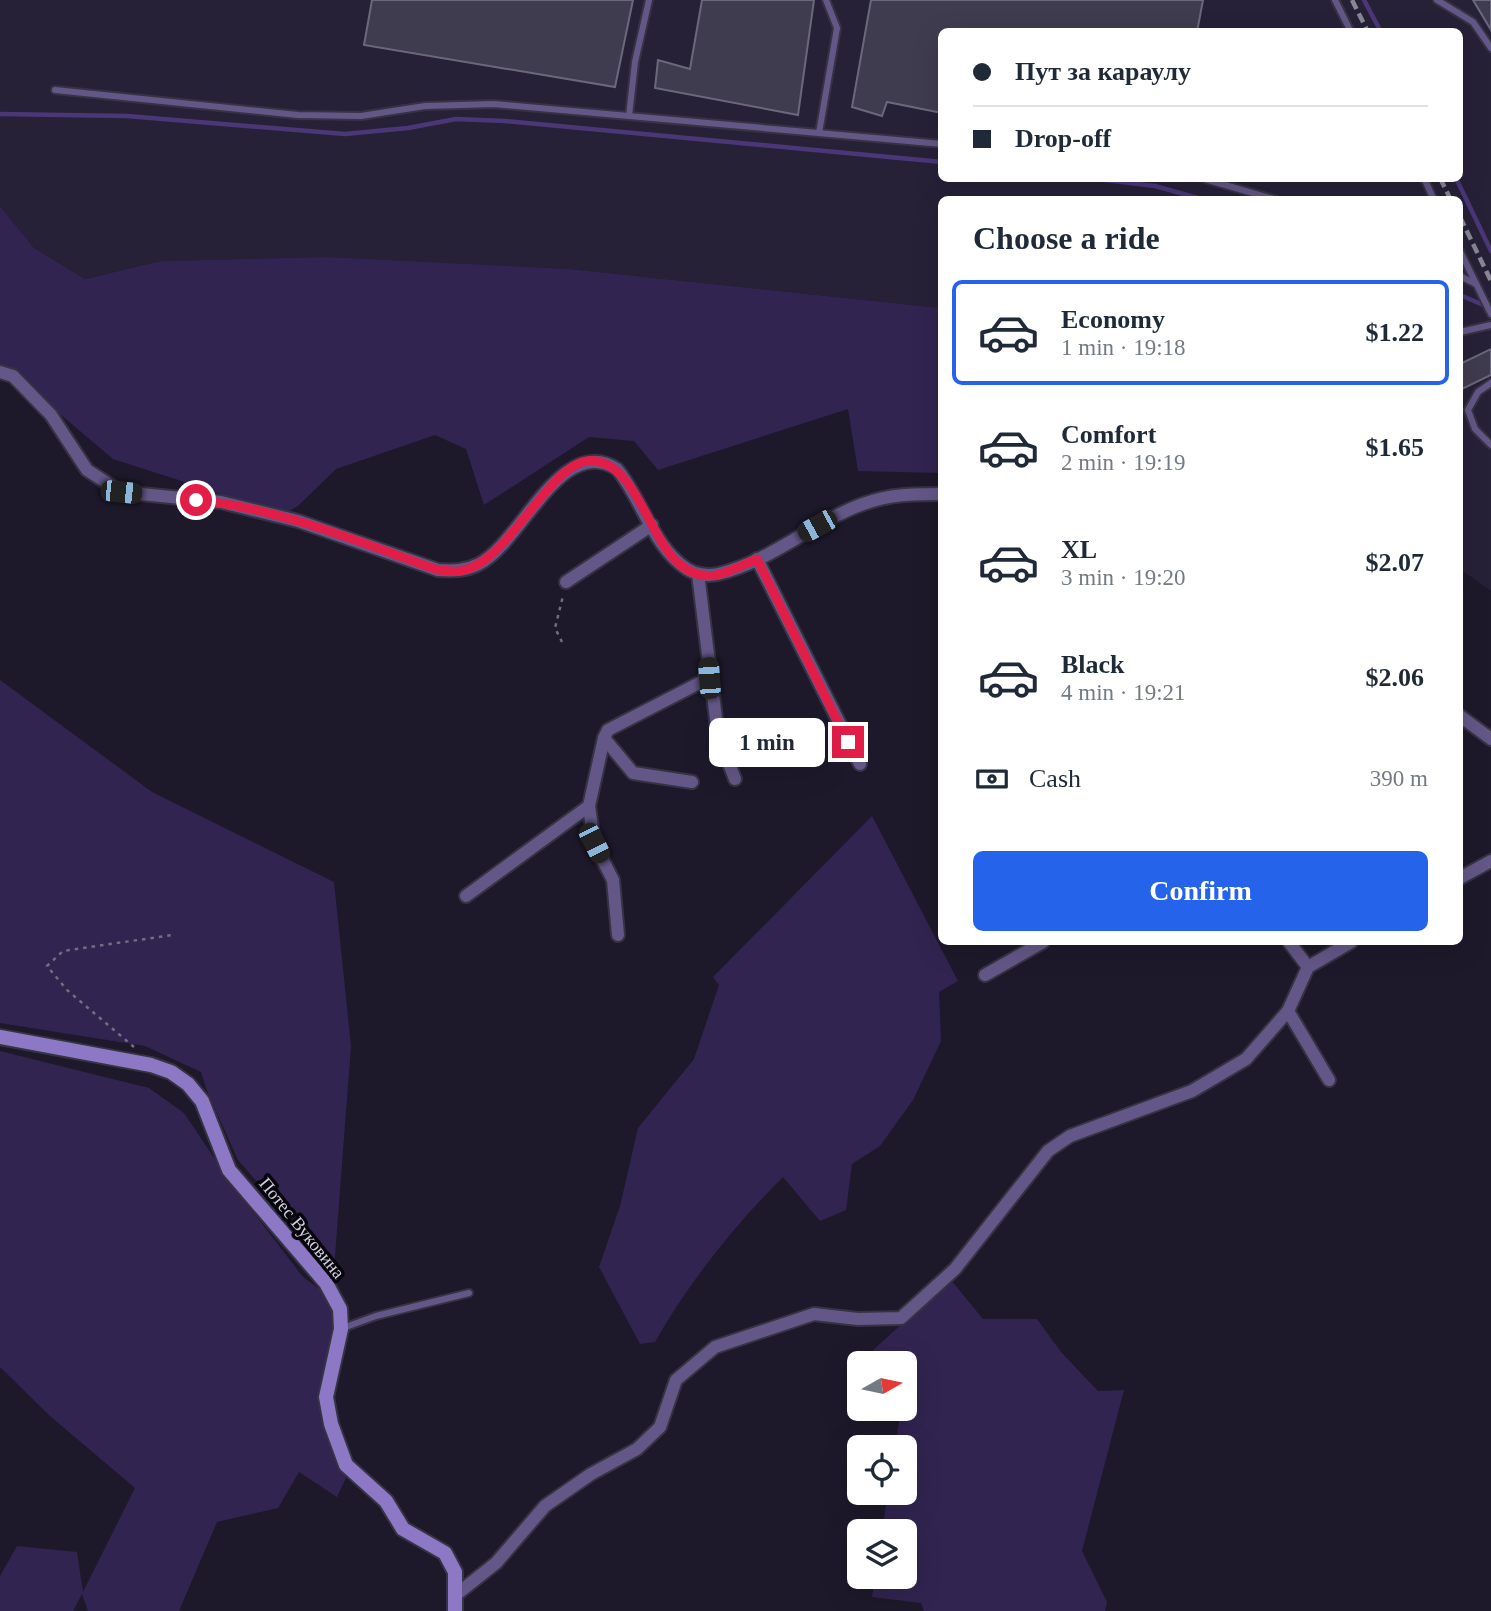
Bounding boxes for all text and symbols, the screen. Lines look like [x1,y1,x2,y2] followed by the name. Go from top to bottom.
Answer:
[1015,57,1191,86] text: Пут за караулу
[1015,124,1111,153] text: Drop-off
[973,220,1160,256] text: Choose a ride
[977,301,1040,364] icon: car
[1061,305,1165,334] text: Economy
[1366,318,1424,347] text: $1.22
[1061,335,1186,360] text: 1 min · 19:18
[977,416,1040,479] icon: car
[1061,420,1156,449] text: Comfort
[1366,433,1424,462] text: $1.65
[1061,450,1186,475] text: 2 min · 19:19
[100,479,143,505] car
[180,484,212,516] route start
[794,507,841,545] car
[977,531,1040,594] icon: car
[1061,535,1097,564] text: XL
[1366,548,1424,577] text: $2.07
[1061,565,1186,590] text: 3 min · 19:20
[977,646,1040,709] icon: car
[1061,650,1125,679] text: Black
[698,656,721,700] car
[1366,663,1424,692] text: $2.06
[1061,680,1186,705] text: 4 min · 19:21
[708,718,824,766] callout: 1 min
[832,726,864,758] route end
[739,730,795,755] text: 1 min
[973,760,1011,798] icon: cash
[1029,764,1081,793] text: Cash
[1370,766,1428,791] text: 390 m
[576,820,613,866] car
[973,851,1428,931] button: Confirm
[255,1174,349,1282] street label: Потес Вуковина
[847,1351,917,1421] north arrow
[847,1351,917,1589] map controls
[847,1435,917,1505] button: locate
[847,1519,917,1589] button: layers

